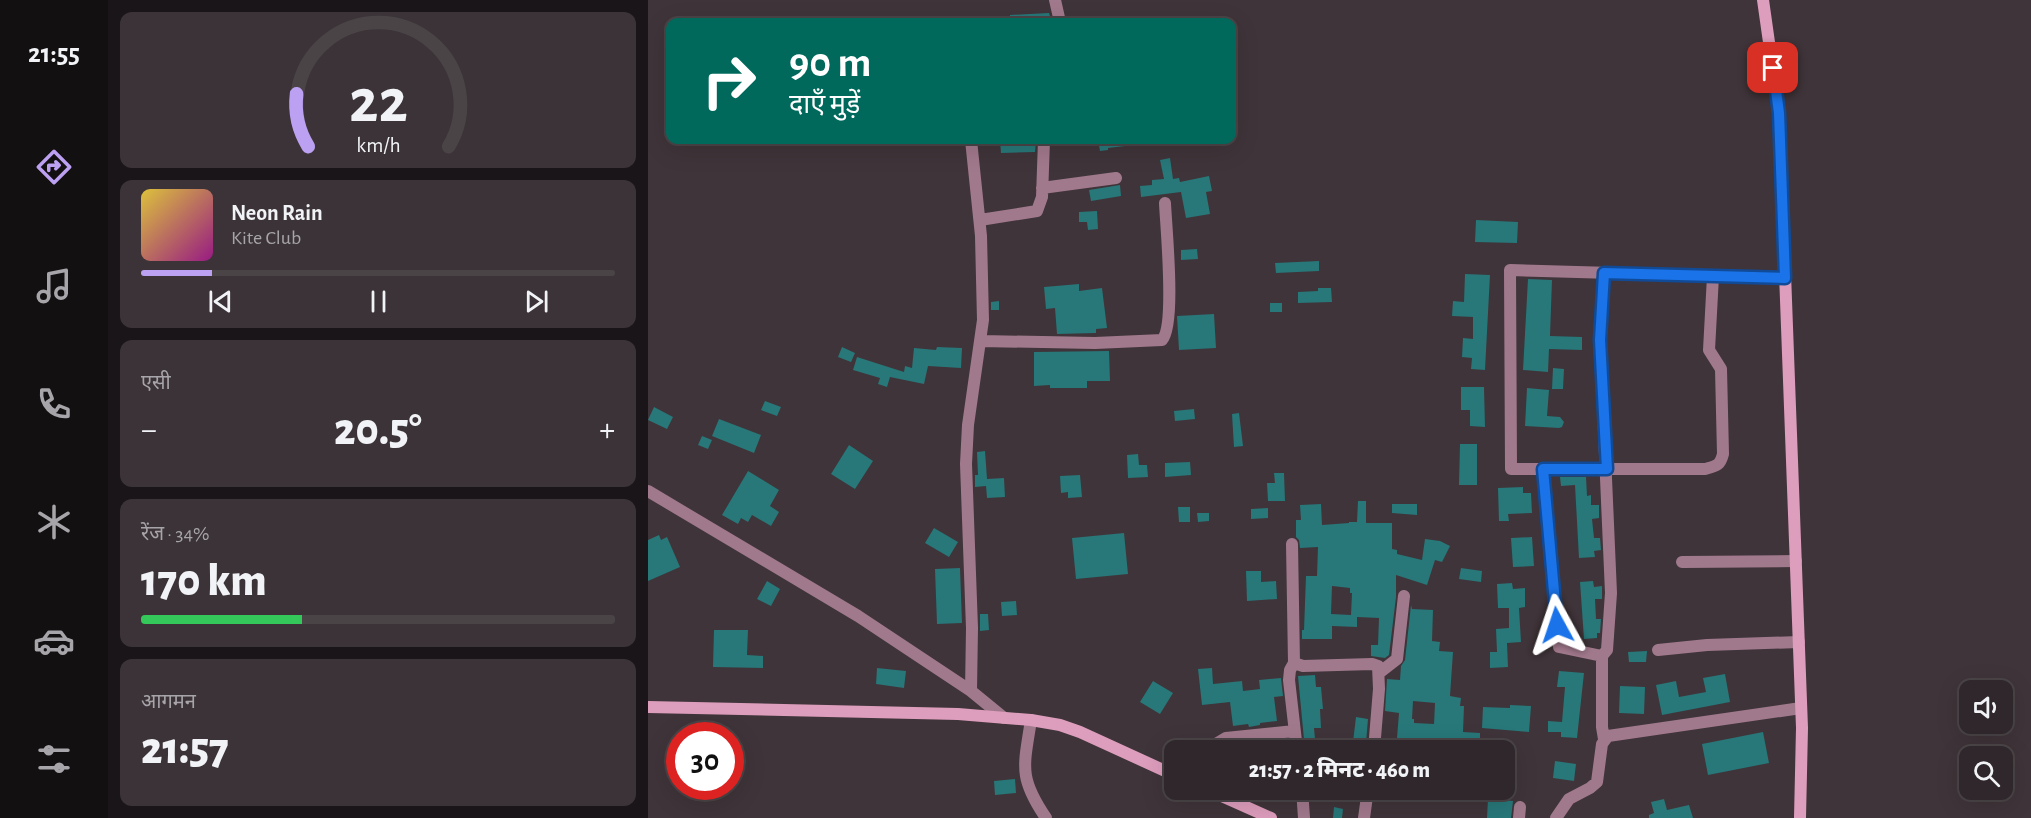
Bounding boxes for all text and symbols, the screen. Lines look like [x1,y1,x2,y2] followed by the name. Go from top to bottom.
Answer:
[28,40,80,67] text: 21:55
[690,42,768,120] icon: right
[789,42,871,84] text: 90 m
[1747,42,1798,93] pin
[1756,51,1789,84] icon: arrive
[349,71,407,133] text: 22
[789,91,860,118] text: दाएँ मुड़ें
[356,135,400,156] text: km/h
[33,146,75,188] icon: directions
[231,202,323,224] text: Neon Rain
[231,228,301,248] text: Kite Club
[33,265,75,307] icon: music
[204,285,237,318] icon: previous
[362,285,395,318] icon: pause
[520,285,553,318] icon: next
[141,373,171,393] text: एसी
[33,383,75,425] icon: phone
[334,408,422,453] text: 20.5°
[141,414,157,447] text: −
[599,414,615,447] text: +
[33,501,75,543] icon: climate
[141,524,210,544] text: रेंज · 34%
[141,559,267,604] text: 170 km
[1525,593,1589,657] position arrow
[33,620,75,662] icon: car
[1959,680,2013,800] map controls
[1959,680,2013,734] button: sound
[141,692,196,712] text: आगमन
[666,722,744,800] speed limit sign: 30
[141,727,229,772] text: 21:57
[33,738,75,780] icon: filters
[1959,746,2013,800] button: search
[1249,759,1430,781] text: 21:57 · 2 मिनट · 460 m

